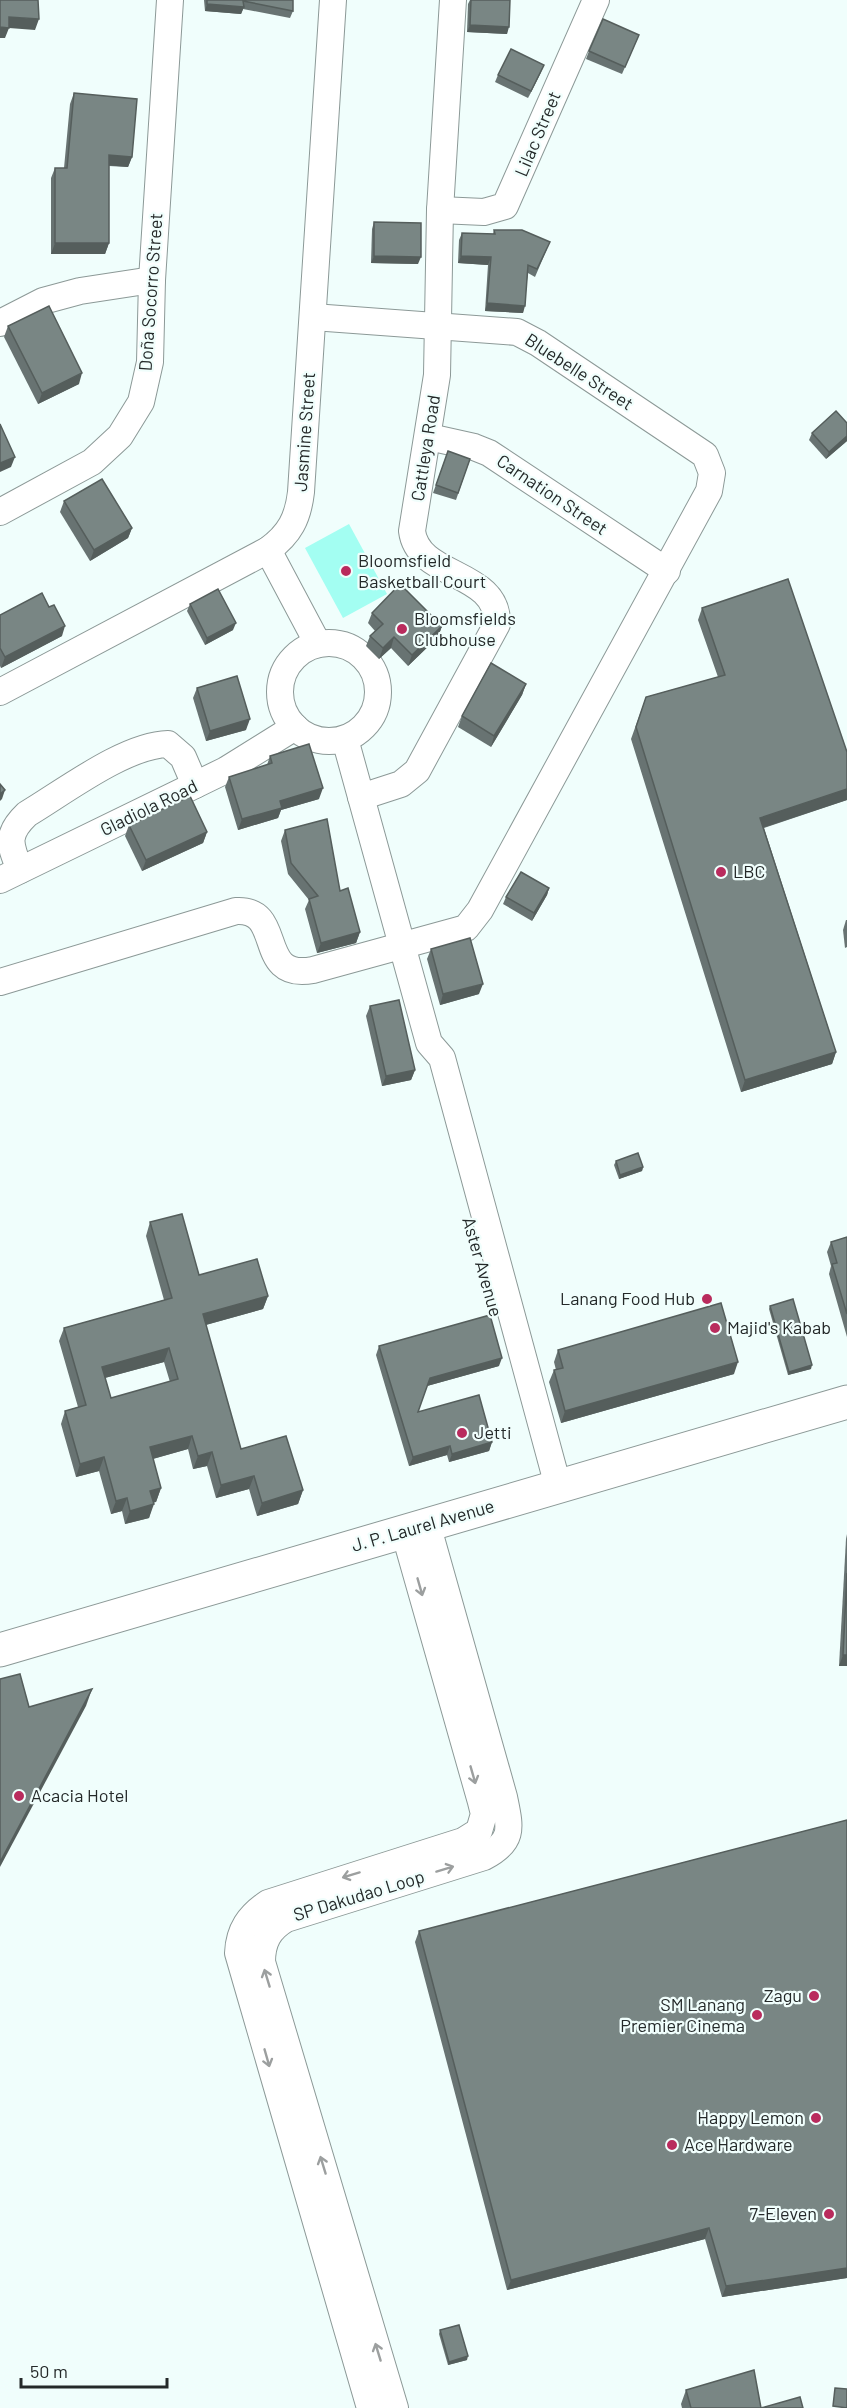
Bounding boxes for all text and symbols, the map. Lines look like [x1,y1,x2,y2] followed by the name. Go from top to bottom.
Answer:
[509,88,565,179] street label: Lilac Street
[134,212,167,372] street label: Doña Socorro Street
[521,328,638,414] street label: Bluebelle Street
[289,371,319,492] street label: Jasmine Street
[406,393,444,503] street label: Cattleya Road
[493,449,612,539] street label: Carnation Street
[358,549,486,592] place label: Bloomsfield Basketball Court
[339,564,353,578] marker: Bloomsfield Basketball Court
[414,607,516,650] place label: Bloomsfields Clubhouse
[395,622,409,636] marker: Bloomsfields Clubhouse
[96,774,201,840] street label: Gladiola Road
[733,860,765,882] place label: LBC
[714,865,728,879] marker: LBC
[458,1214,508,1319] street label: Aster Avenue
[560,1287,695,1309] place label: Lanang Food Hub
[700,1292,714,1306] marker: Lanang Food Hub
[727,1316,831,1338] place label: Majid's Kabab
[708,1321,722,1335] marker: Majid's Kabab
[474,1421,512,1443] place label: Jetti
[455,1426,469,1440] marker: Jetti
[349,1494,497,1556] street label: J. P. Laurel Avenue
[415,1578,426,1597] one-way arrow
[468,1765,480,1784] one-way arrow
[31,1784,129,1806] place label: Acacia Hotel
[12,1789,26,1803] marker: Acacia Hotel
[435,1863,454,1874] one-way arrow
[291,1865,427,1925] street label: SP Dakudao Loop
[342,1870,361,1881] one-way arrow
[261,1969,272,1988] one-way arrow
[764,1984,802,2006] place label: Zagu
[807,1989,821,2003] marker: Zagu
[620,1993,745,2036] place label: SM Lanang Premier Cinema
[750,2008,764,2022] marker: SM Lanang Premier Cinema
[262,2048,273,2067] one-way arrow
[697,2106,804,2128] place label: Happy Lemon
[809,2111,823,2125] marker: Happy Lemon
[684,2133,793,2155] place label: Ace Hardware
[665,2138,679,2152] marker: Ace Hardware
[317,2156,328,2175] one-way arrow
[749,2202,817,2224] place label: 7-Eleven
[822,2207,836,2221] marker: 7-Eleven
[372,2343,383,2362] one-way arrow
[21,2351,166,2389] scale bar
[30,2360,68,2382] text: 50 m

